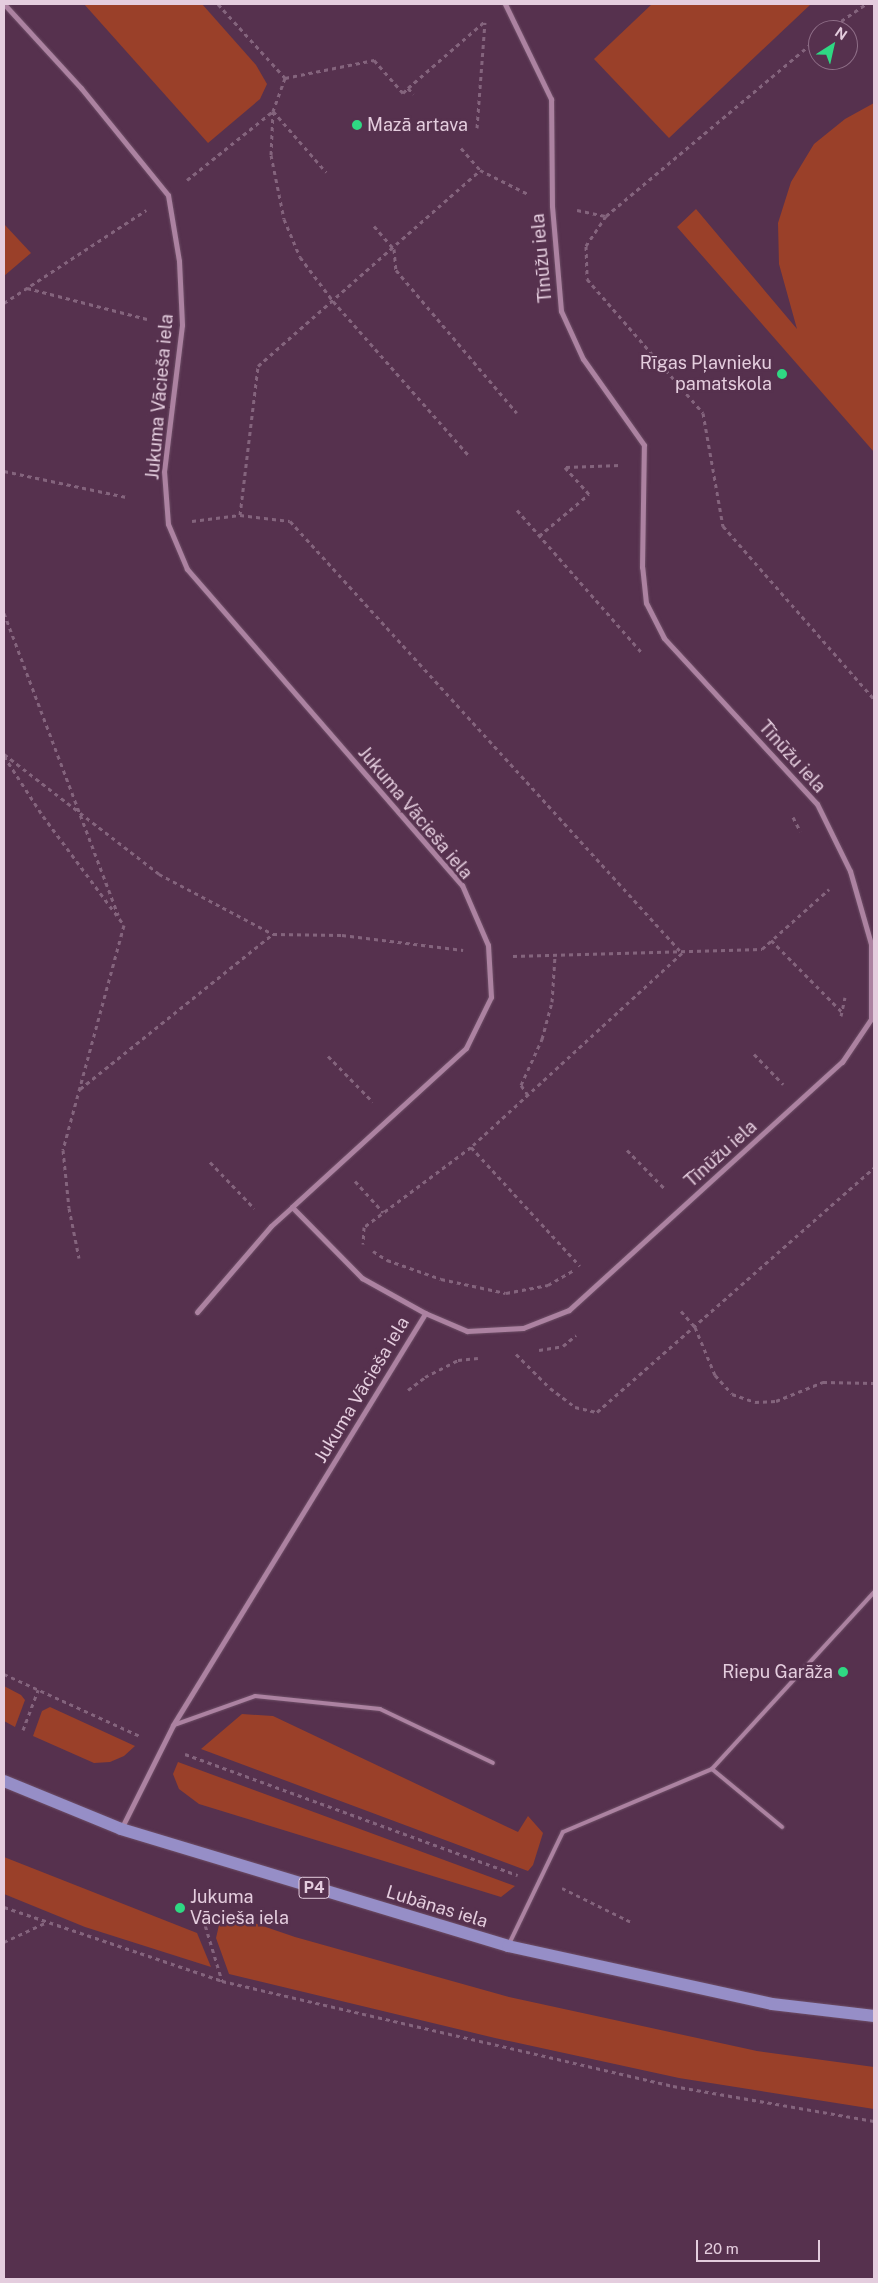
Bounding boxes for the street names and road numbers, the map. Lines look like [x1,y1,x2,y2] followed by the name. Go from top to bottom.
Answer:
[527,212,557,304] street label: Tīnūžu iela
[142,313,178,481] street label: Jukuma Vācieša iela
[754,716,830,798] street label: Tīnūžu iela
[353,742,477,884] street label: Jukuma Vācieša iela
[680,1116,762,1192] street label: Tīnūžu iela
[310,1313,414,1467] street label: Jukuma Vācieša iela
[298,1875,330,1902] road number: P4
[384,1881,490,1933] street label: Lubānas iela

